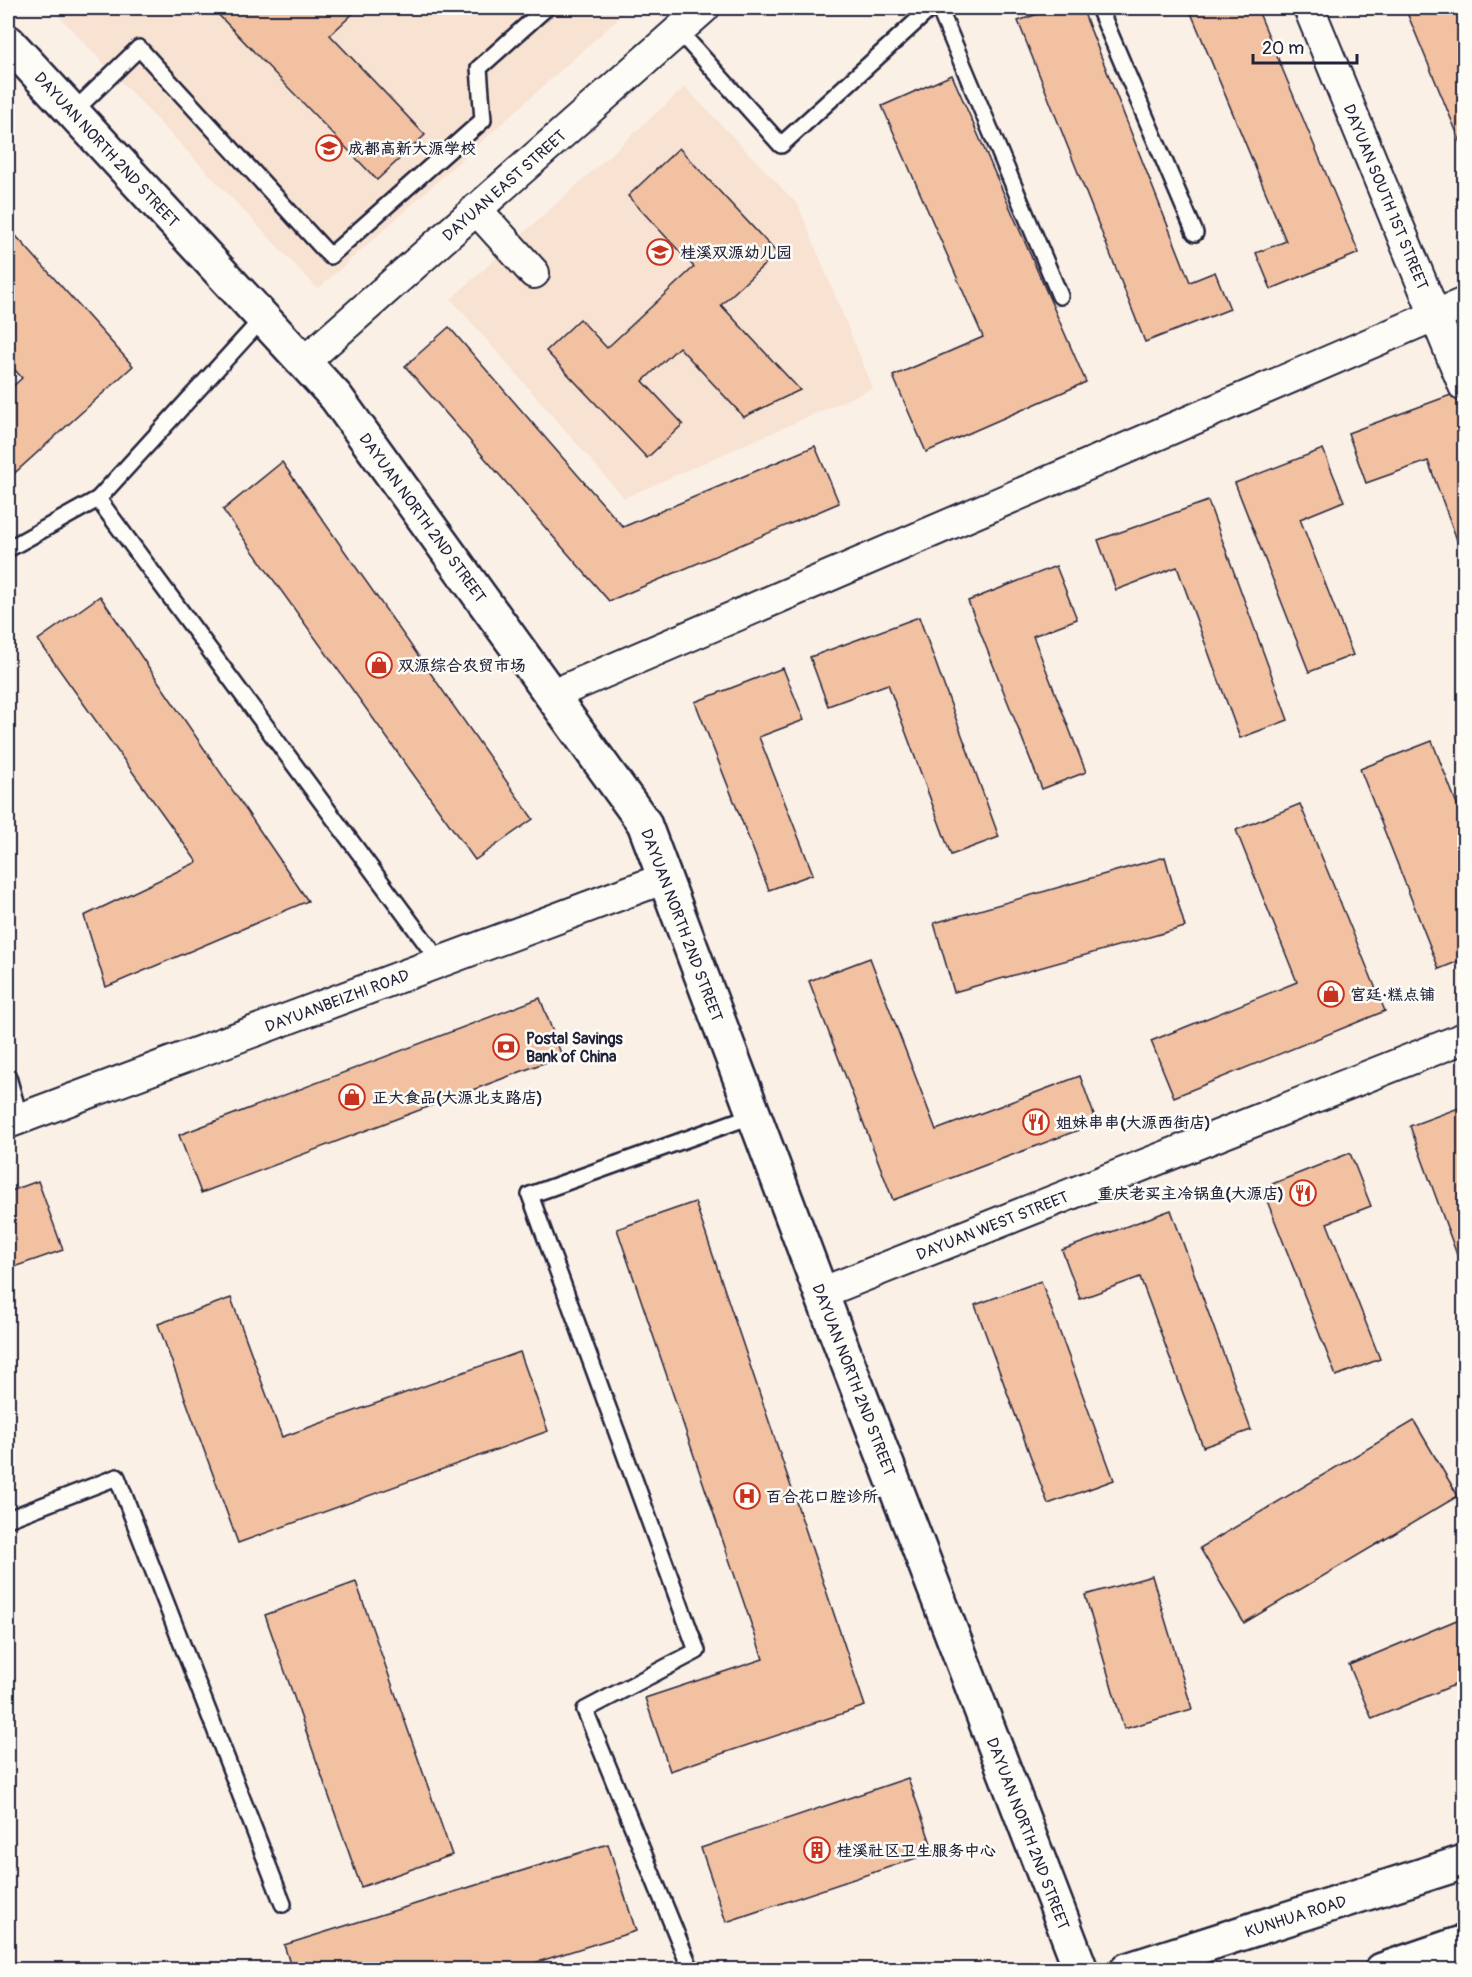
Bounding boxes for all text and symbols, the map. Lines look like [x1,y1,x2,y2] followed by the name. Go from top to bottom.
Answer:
[1253,27,1356,65] scale bar
[1262,37,1304,60] text: 20 m
[30,68,183,232] street label: DAYUAN NORTH 2ND STREET
[1339,101,1432,293] street label: DAYUAN SOUTH 1ST STREET
[439,126,571,246] street label: DAYUAN EAST STREET
[314,133,344,163] school or university icon: 成都高新大源学校
[348,139,476,159] place label: 成都高新大源学校
[645,237,675,267] school or university icon: 桂溪双源幼儿园
[680,243,792,263] place label: 桂溪双源幼儿园
[354,429,490,607] street label: DAYUAN NORTH 2ND STREET
[364,650,394,680] shop icon: 双源综合农贸市场
[398,656,526,676] place label: 双源综合农贸市场
[636,826,727,1025] street label: DAYUAN NORTH 2ND STREET
[262,965,412,1037] street label: DAYUANBEIZHI ROAD
[1316,979,1346,1009] shop icon: 宫廷·糕点铺
[1350,985,1435,1005] place label: 宫廷·糕点铺
[526,1029,624,1067] place label: Postal Savings Bank of China
[491,1032,521,1062] bank icon: Postal Savings Bank of China
[337,1082,367,1112] shop icon: 正大食品(大源北支路店)
[372,1088,543,1108] place label: 正大食品(大源北支路店)
[1021,1107,1051,1137] restaurant icon: 姐妹串串(大源西街店)
[1056,1113,1211,1133] place label: 姐妹串串(大源西街店)
[1288,1178,1318,1208] restaurant icon: 重庆老买主冷锅鱼(大源店)
[1097,1184,1284,1204] place label: 重庆老买主冷锅鱼(大源店)
[914,1187,1071,1265] street label: DAYUAN WEST STREET
[807,1281,899,1479] street label: DAYUAN NORTH 2ND STREET
[732,1481,762,1511] hospital icon: 百合花口腔诊所
[766,1487,878,1507] place label: 百合花口腔诊所
[982,1735,1074,1933] street label: DAYUAN NORTH 2ND STREET
[802,1835,832,1865] building icon: 桂溪社区卫生服务中心
[836,1841,996,1861] place label: 桂溪社区卫生服务中心
[1243,1891,1349,1943] street label: KUNHUA ROAD

